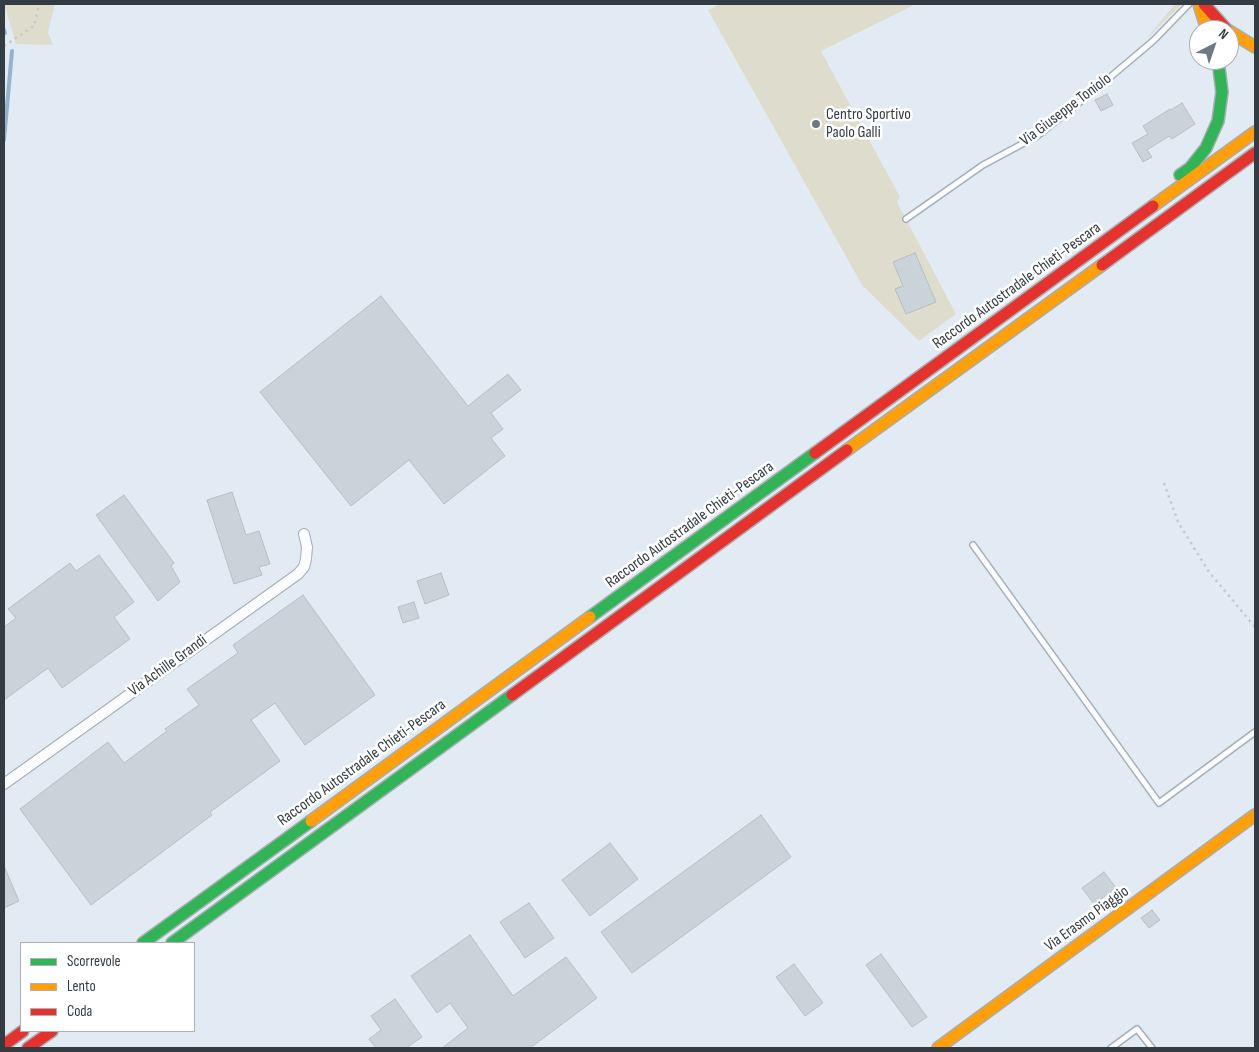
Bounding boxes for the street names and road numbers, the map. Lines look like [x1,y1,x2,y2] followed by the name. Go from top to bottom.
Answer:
[1017,69,1115,151] street label: Via Giuseppe Toniolo
[929,219,1105,353] street label: Raccordo Autostradale Chieti-Pescara
[602,458,778,592] street label: Raccordo Autostradale Chieti-Pescara
[125,631,211,701] street label: Via Achille Grandi
[274,696,450,830] street label: Raccordo Autostradale Chieti-Pescara
[1041,882,1133,956] street label: Via Erasmo Piaggio

